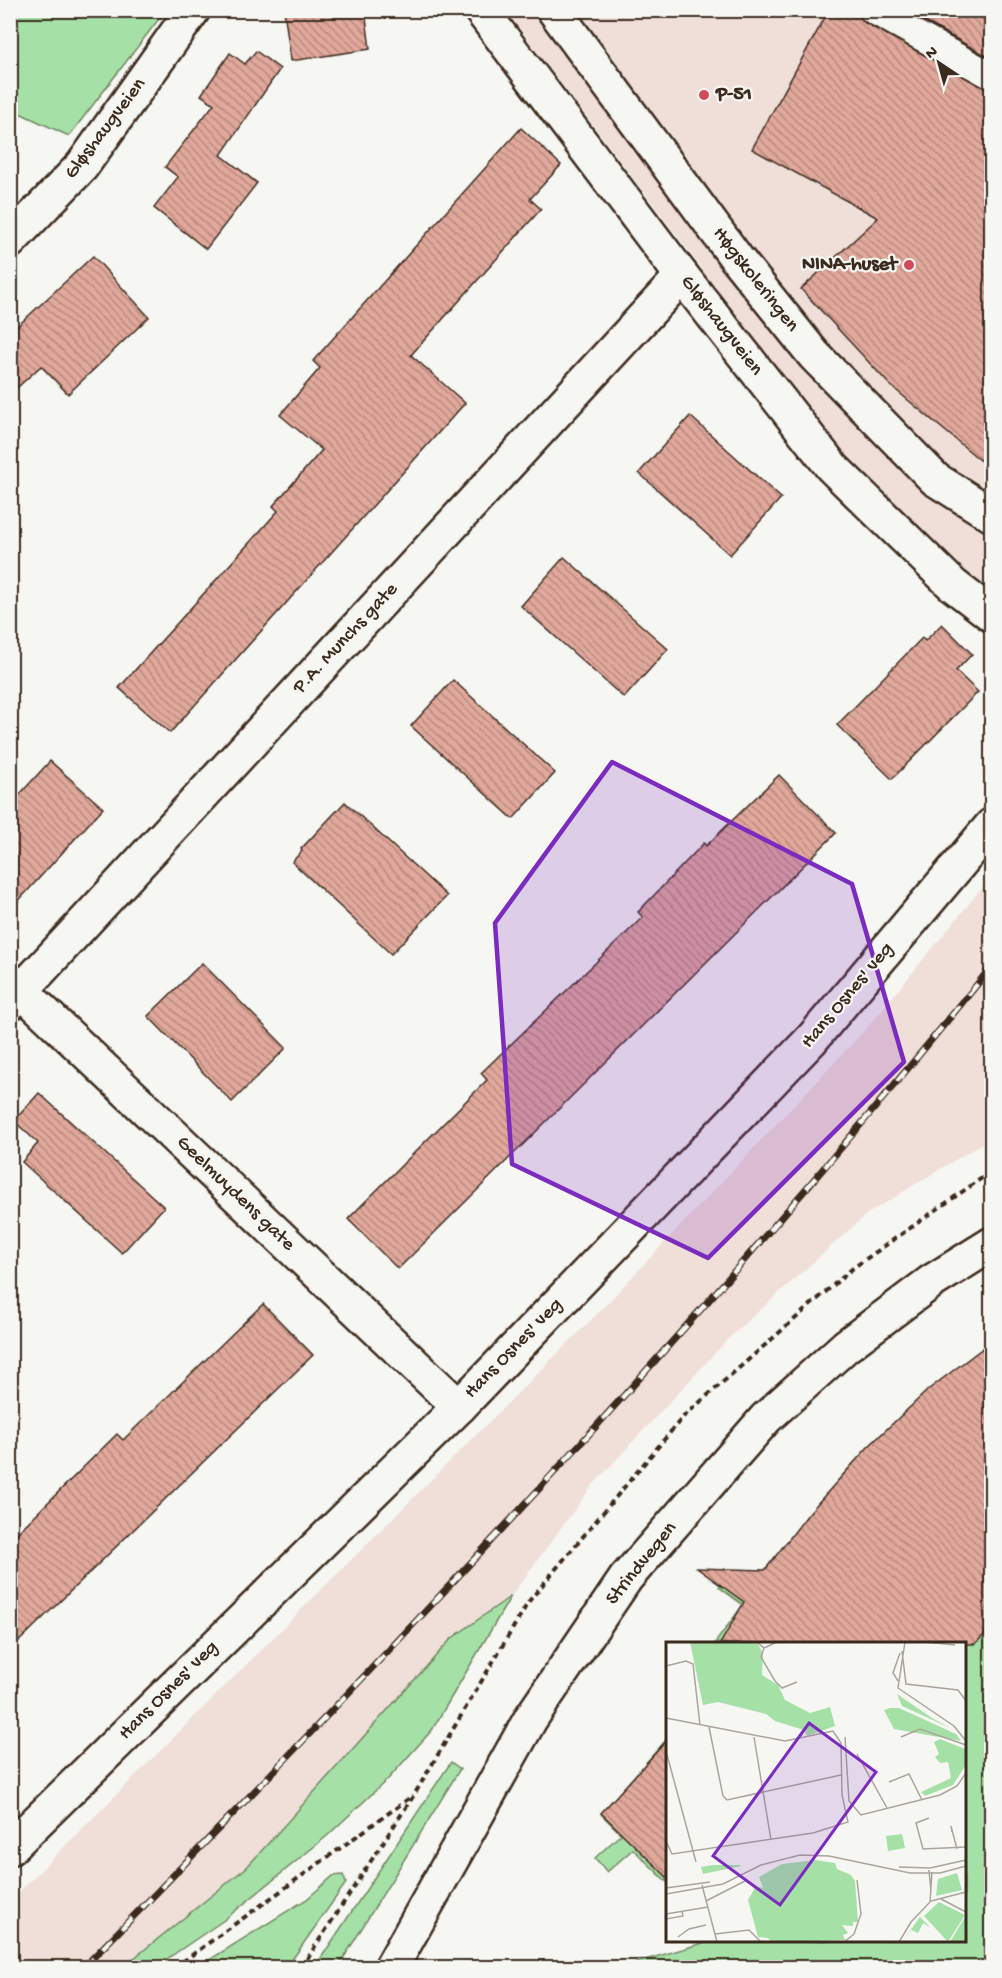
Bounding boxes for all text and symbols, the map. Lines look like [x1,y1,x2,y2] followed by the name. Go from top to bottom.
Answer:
[909,33,969,93] north arrow
[922,43,942,64] text: N
[60,73,152,184] street label: Gløshaugveien
[715,84,752,107] place label: P-51
[697,88,711,102] marker: P-51
[707,223,803,337] street label: Høgskoleringen
[802,254,899,277] place label: NINA-huset
[902,258,916,272] marker: NINA-huset
[675,271,768,381] street label: Gløshaugveien
[288,578,404,700] street label: P.A. Munchs gate
[797,938,899,1054] street label: Hans Osnes' veg
[171,1132,299,1257] street label: Geelmuydens gate
[460,1294,568,1404] street label: Hans Osnes' veg
[601,1517,683,1610] street label: Strindvegen
[115,1637,223,1745] street label: Hans Osnes' veg
[666,1642,966,1942] inset map

